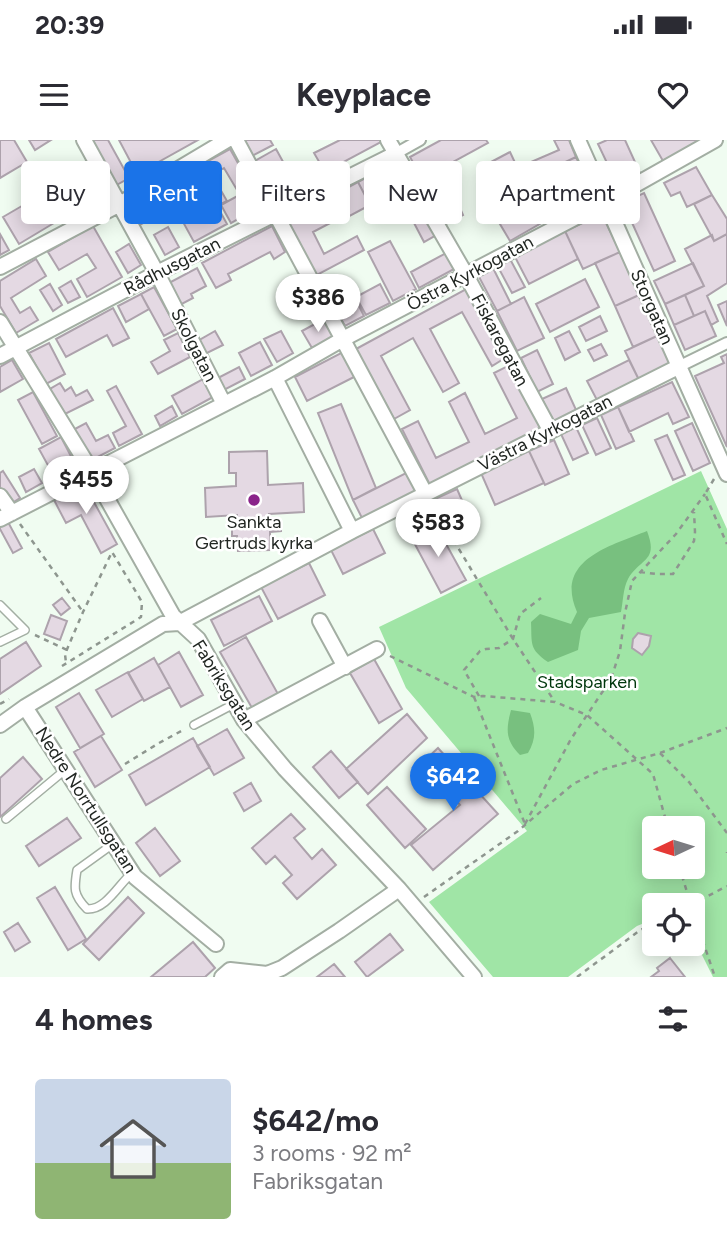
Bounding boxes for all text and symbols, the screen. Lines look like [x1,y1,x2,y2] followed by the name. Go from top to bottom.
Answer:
[35,9,104,41] text: 20:39
[35,76,73,114] icon: menu
[296,76,431,114] text: Keyplace
[654,76,692,114] icon: heart
[21,161,110,224] chip: Buy
[124,161,222,224] chip: Rent
[236,161,350,224] chip: Filters
[364,161,462,224] chip: New
[476,161,640,224] chip: Apartment
[403,230,537,316] street label: Östra Kyrkogatan
[120,232,224,300] street label: Rådhusgatan
[626,266,678,348] street label: Storgatan
[277,274,359,334] pin: $386
[292,283,344,311] text: $386
[466,290,534,390] street label: Fiskaregatan
[166,304,222,386] street label: Skolgatan
[474,390,616,476] street label: Västra Kyrkogatan
[45,456,127,516] pin: $455
[59,465,113,493] text: $455
[246,492,262,508] marker: Sankta Gertruds kyrka
[397,500,479,559] pin: $583
[412,508,464,536] text: $583
[195,511,313,554] place label: Sankta Gertruds kyrka
[188,636,260,734] street label: Fabriksgatan
[537,671,637,693] park label: Stadsparken
[30,723,142,877] street label: Nedre Norrtullsgatan
[412,754,494,813] pin: $642
[426,762,480,790] text: $642
[642,816,705,878] north arrow
[642,816,705,956] map controls
[642,893,705,956] button: locate
[654,1000,692,1038] icon: filters
[35,1001,152,1038] text: 4 homes
[252,1102,379,1139] text: $642/mo
[91,1107,175,1191] icon: home
[252,1139,412,1167] text: 3 rooms · 92 m²
[252,1167,383,1195] text: Fabriksgatan

